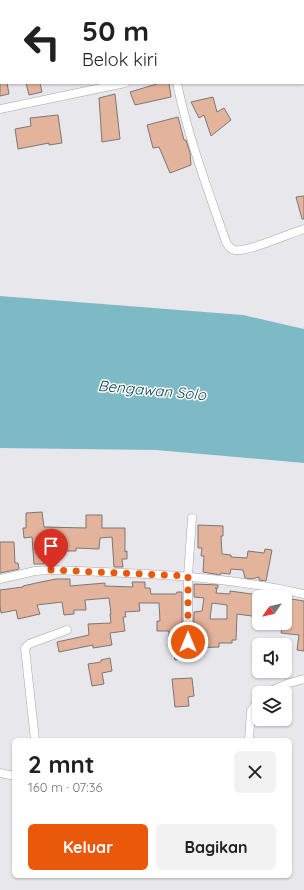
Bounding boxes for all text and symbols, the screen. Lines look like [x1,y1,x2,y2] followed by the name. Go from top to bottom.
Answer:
[82,13,149,48] text: 50 m
[16,16,68,68] icon: left
[82,48,158,71] text: Belok kiri
[97,376,208,404] water label: Bengawan Solo
[34,529,68,570] pin
[40,535,62,557] icon: arrive
[252,590,292,630] north arrow
[252,590,292,726] map controls
[167,621,209,663] position arrow
[252,638,292,678] button: sound
[252,686,292,726] button: layers
[28,749,95,779] text: 2 mnt
[234,751,276,793] button: close
[28,779,103,795] text: 160 m · 07:36
[28,824,148,870] button: Keluar
[156,824,276,870] button: Bagikan

